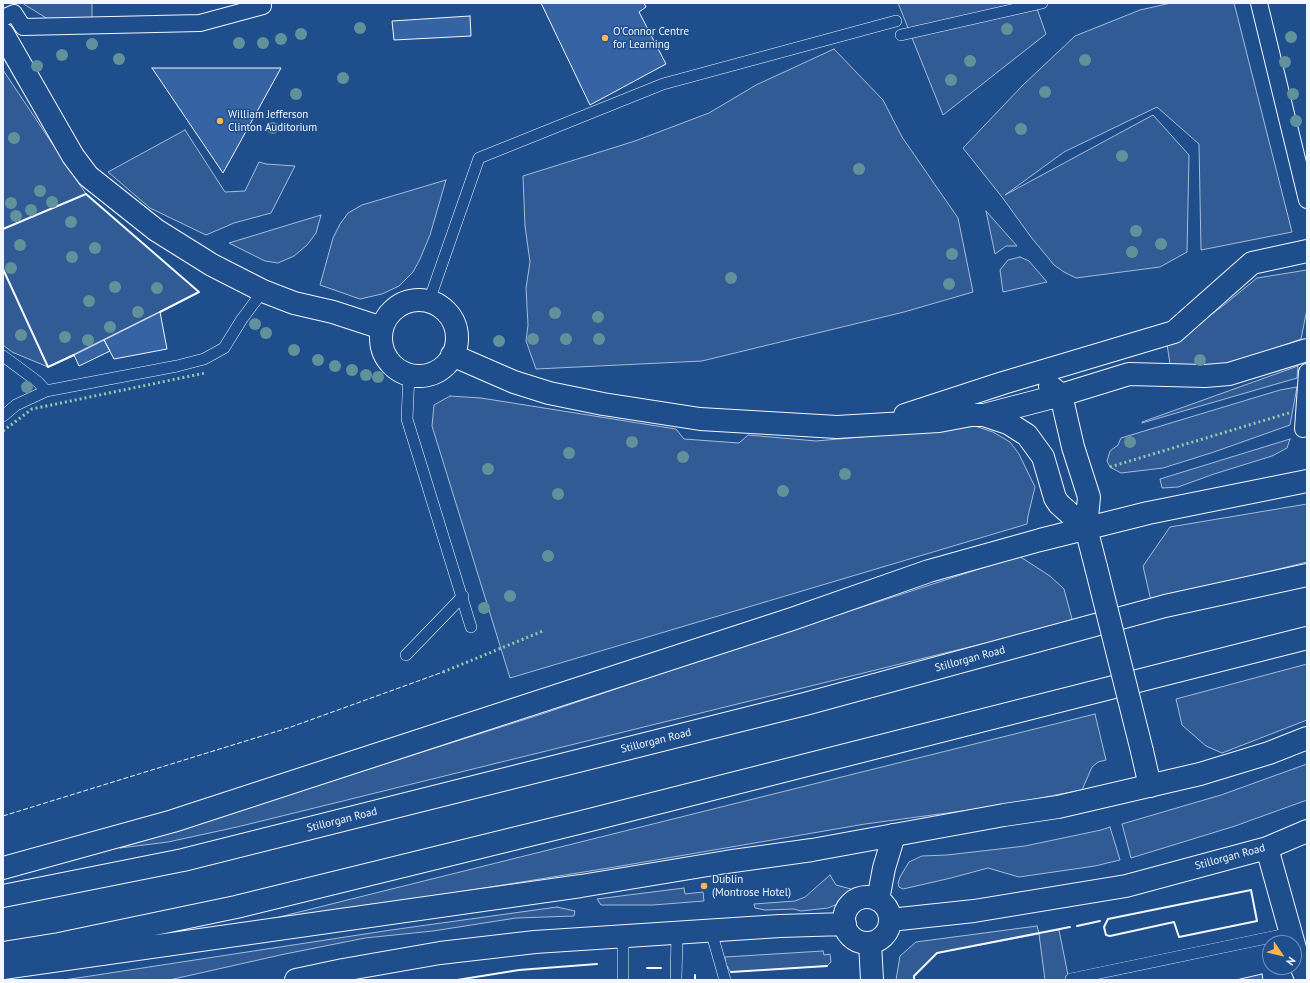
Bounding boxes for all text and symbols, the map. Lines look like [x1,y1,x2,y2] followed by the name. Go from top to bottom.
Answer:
[613,25,689,51] place label: O'Connor Centre for Learning
[600,33,610,43] marker: O'Connor Centre for Learning
[228,108,317,134] place label: William Jefferson Clinton Auditorium
[215,116,225,126] marker: William Jefferson Clinton Auditorium
[933,643,1007,675] street label: Stillorgan Road
[619,726,693,756] street label: Stillorgan Road
[305,805,379,835] street label: Stillorgan Road
[1193,841,1267,873] street label: Stillorgan Road
[712,873,791,899] place label: Dublin (Montrose Hotel)
[699,881,709,891] marker: Dublin (Montrose Hotel)
[1262,935,1302,975] north arrow
[1283,954,1299,968] text: N

